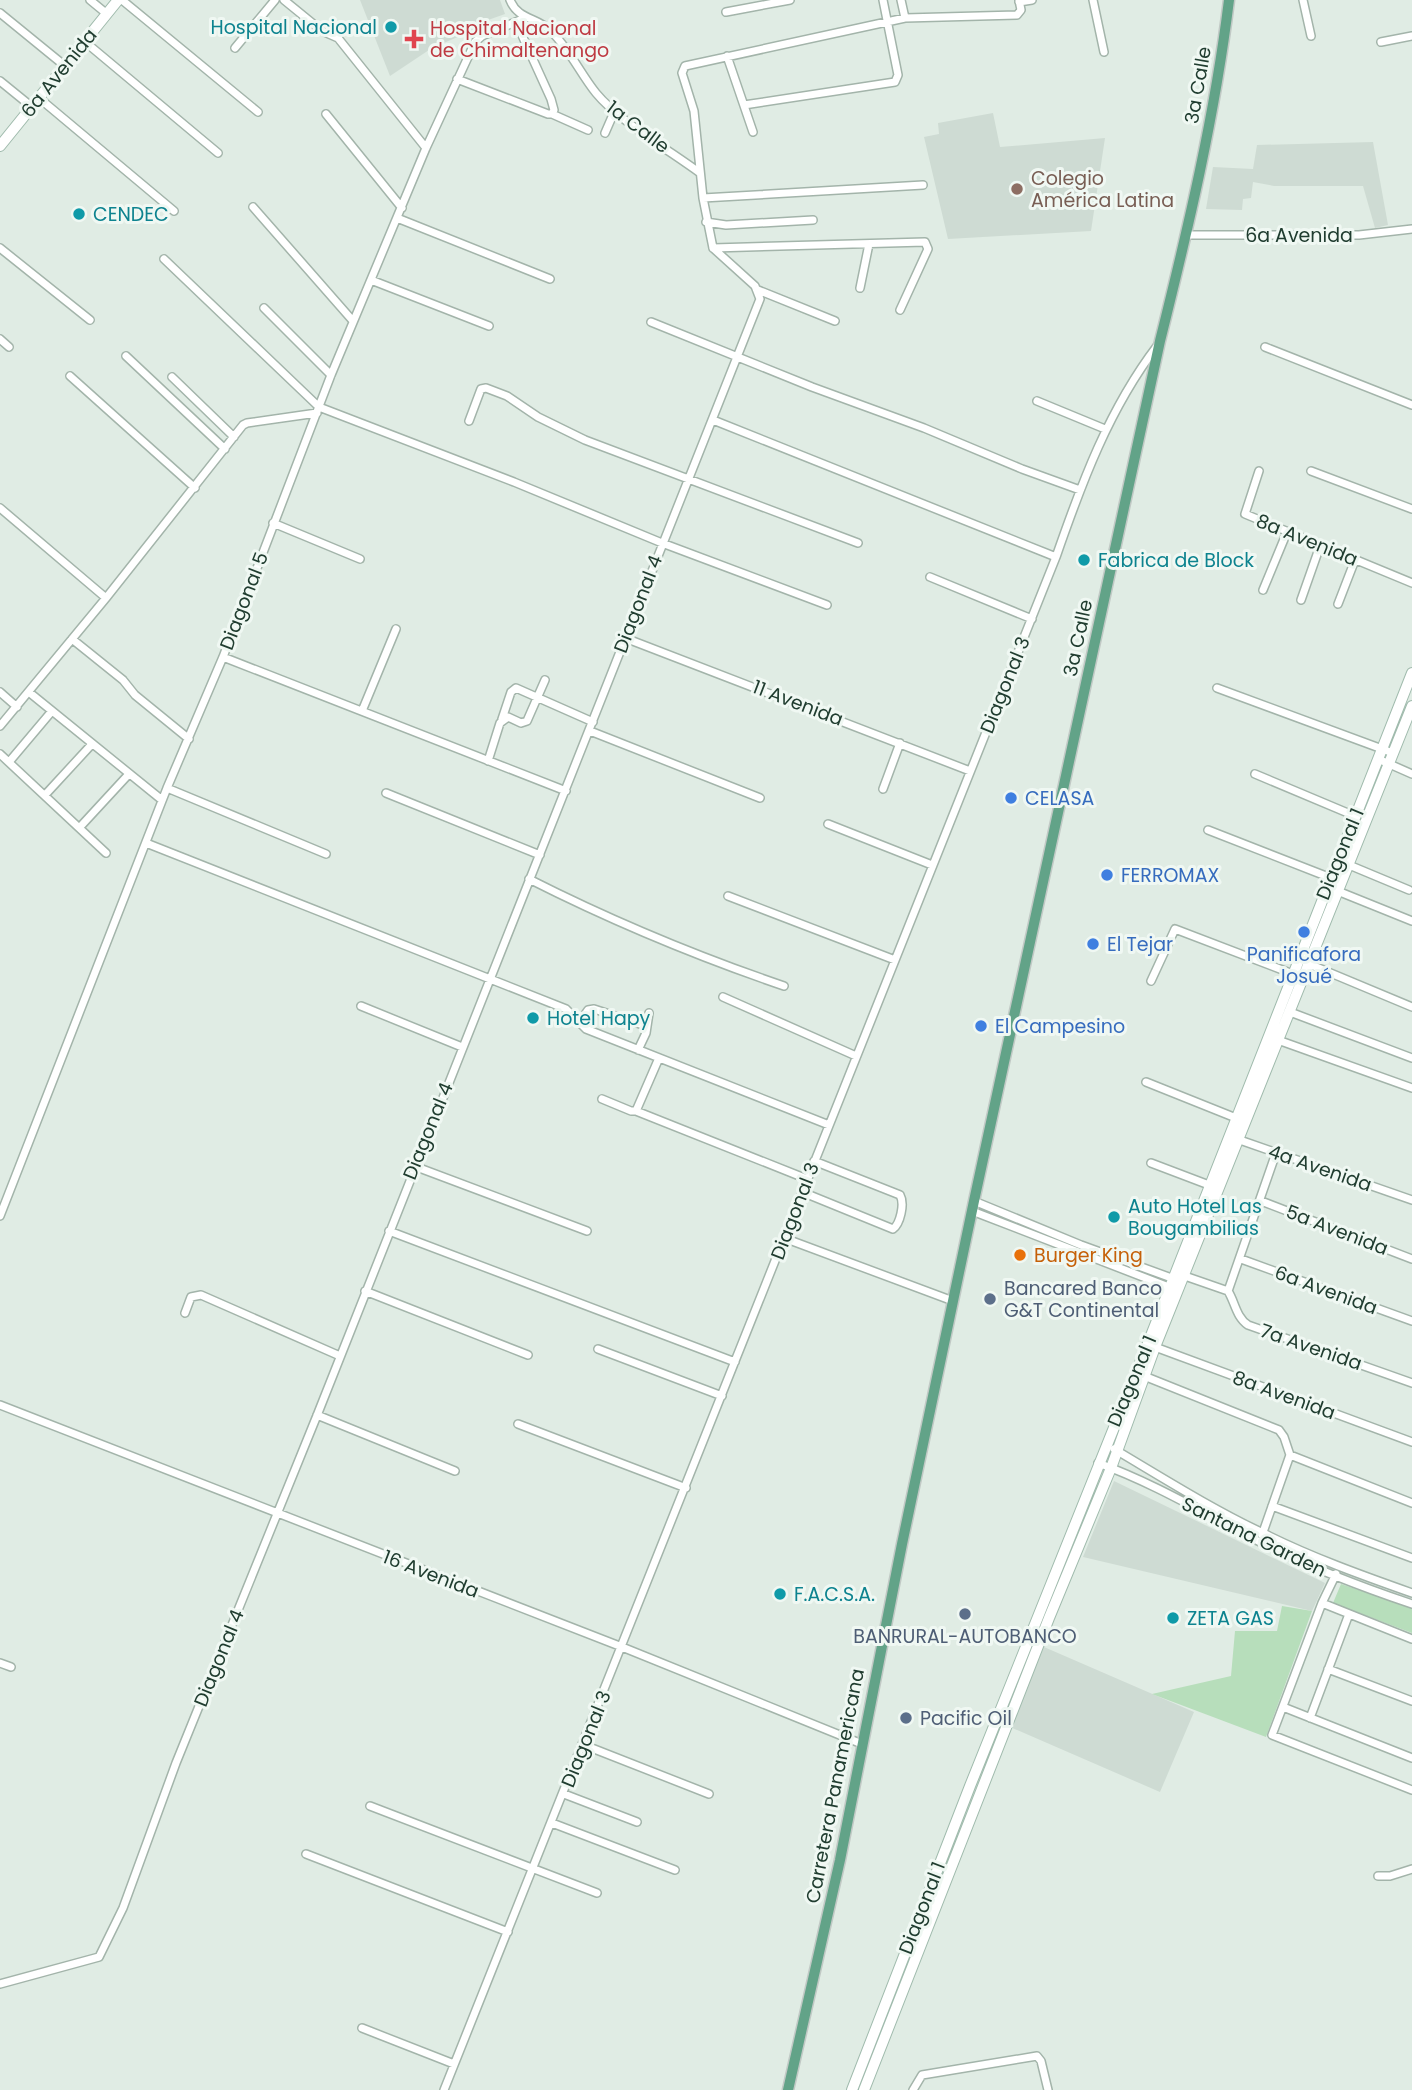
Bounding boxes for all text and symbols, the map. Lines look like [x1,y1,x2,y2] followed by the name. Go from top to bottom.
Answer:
[211,14,377,41] place label: Hospital Nacional
[430,15,609,64] place label: Hospital Nacional de Chimaltenango
[383,19,399,35] marker: Hospital Nacional
[15,23,103,123] street label: 6a Avenida
[404,29,424,49] marker: Hospital Nacional de Chimaltenango
[1178,44,1218,126] street label: 3a Calle
[601,94,675,160] street label: 1a Calle
[1031,165,1174,214] place label: Colegio América Latina
[1009,181,1025,197] marker: Colegio América Latina
[93,201,169,228] place label: CENDEC
[71,206,87,222] marker: CENDEC
[1245,222,1353,249] street label: 6a Avenida
[1252,507,1362,573] street label: 8a Avenida
[1098,547,1254,574] place label: Fabrica de Block
[213,548,275,654] street label: Diagonal 5
[607,551,669,657] street label: Diagonal 4
[1076,552,1092,568] marker: Fabrica de Block
[1057,597,1099,679] street label: 3a Calle
[973,633,1037,737] street label: Diagonal 3
[749,673,847,733] street label: 11 Avenida
[1025,785,1095,812] place label: CELASA
[1003,790,1019,806] marker: CELASA
[1309,804,1371,904] street label: Diagonal 1
[1121,862,1219,889] place label: FERROMAX
[1099,867,1115,883] marker: FERROMAX
[1296,924,1312,940] marker: Panificafora Josué
[1107,931,1173,958] place label: El Tejar
[1085,936,1101,952] marker: El Tejar
[1247,941,1361,990] place label: Panificafora Josué
[547,1005,651,1032] place label: Hotel Hapy
[525,1010,541,1026] marker: Hotel Hapy
[995,1013,1125,1040] place label: El Campesino
[973,1018,989,1034] marker: El Campesino
[396,1078,460,1184] street label: Diagonal 4
[1265,1138,1375,1198] street label: 4a Avenida
[764,1159,826,1263] street label: Diagonal 3
[1128,1193,1262,1242] place label: Auto Hotel Las Bougambilias
[1282,1198,1392,1262] street label: 5a Avenida
[1106,1209,1122,1225] marker: Auto Hotel Las Bougambilias
[1034,1242,1143,1269] place label: Burger King
[1012,1247,1028,1263] marker: Burger King
[1271,1259,1381,1321] street label: 6a Avenida
[1004,1275,1162,1324] place label: Bancared Banco G&T Continental
[982,1291,998,1307] marker: Bancared Banco G&T Continental
[1256,1317,1366,1377] street label: 7a Avenida
[1101,1331,1163,1431] street label: Diagonal 1
[1229,1364,1339,1426] street label: 8a Avenida
[1177,1490,1331,1584] street label: Santana Garden
[379,1543,483,1605] street label: 16 Avenida
[794,1581,875,1608] place label: F.A.C.S.A.
[772,1586,788,1602] marker: F.A.C.S.A.
[187,1605,251,1711] street label: Diagonal 4
[1187,1605,1274,1632] place label: ZETA GAS
[957,1606,973,1622] marker: BANRURAL-AUTOBANCO
[1165,1610,1181,1626] marker: ZETA GAS
[853,1623,1077,1650] place label: BANRURAL-AUTOBANCO
[799,1666,871,1906] street label: Carretera Panamericana
[554,1687,618,1791] street label: Diagonal 3
[920,1705,1012,1732] place label: Pacific Oil
[898,1710,914,1726] marker: Pacific Oil
[892,1858,952,1958] street label: Diagonal 1

